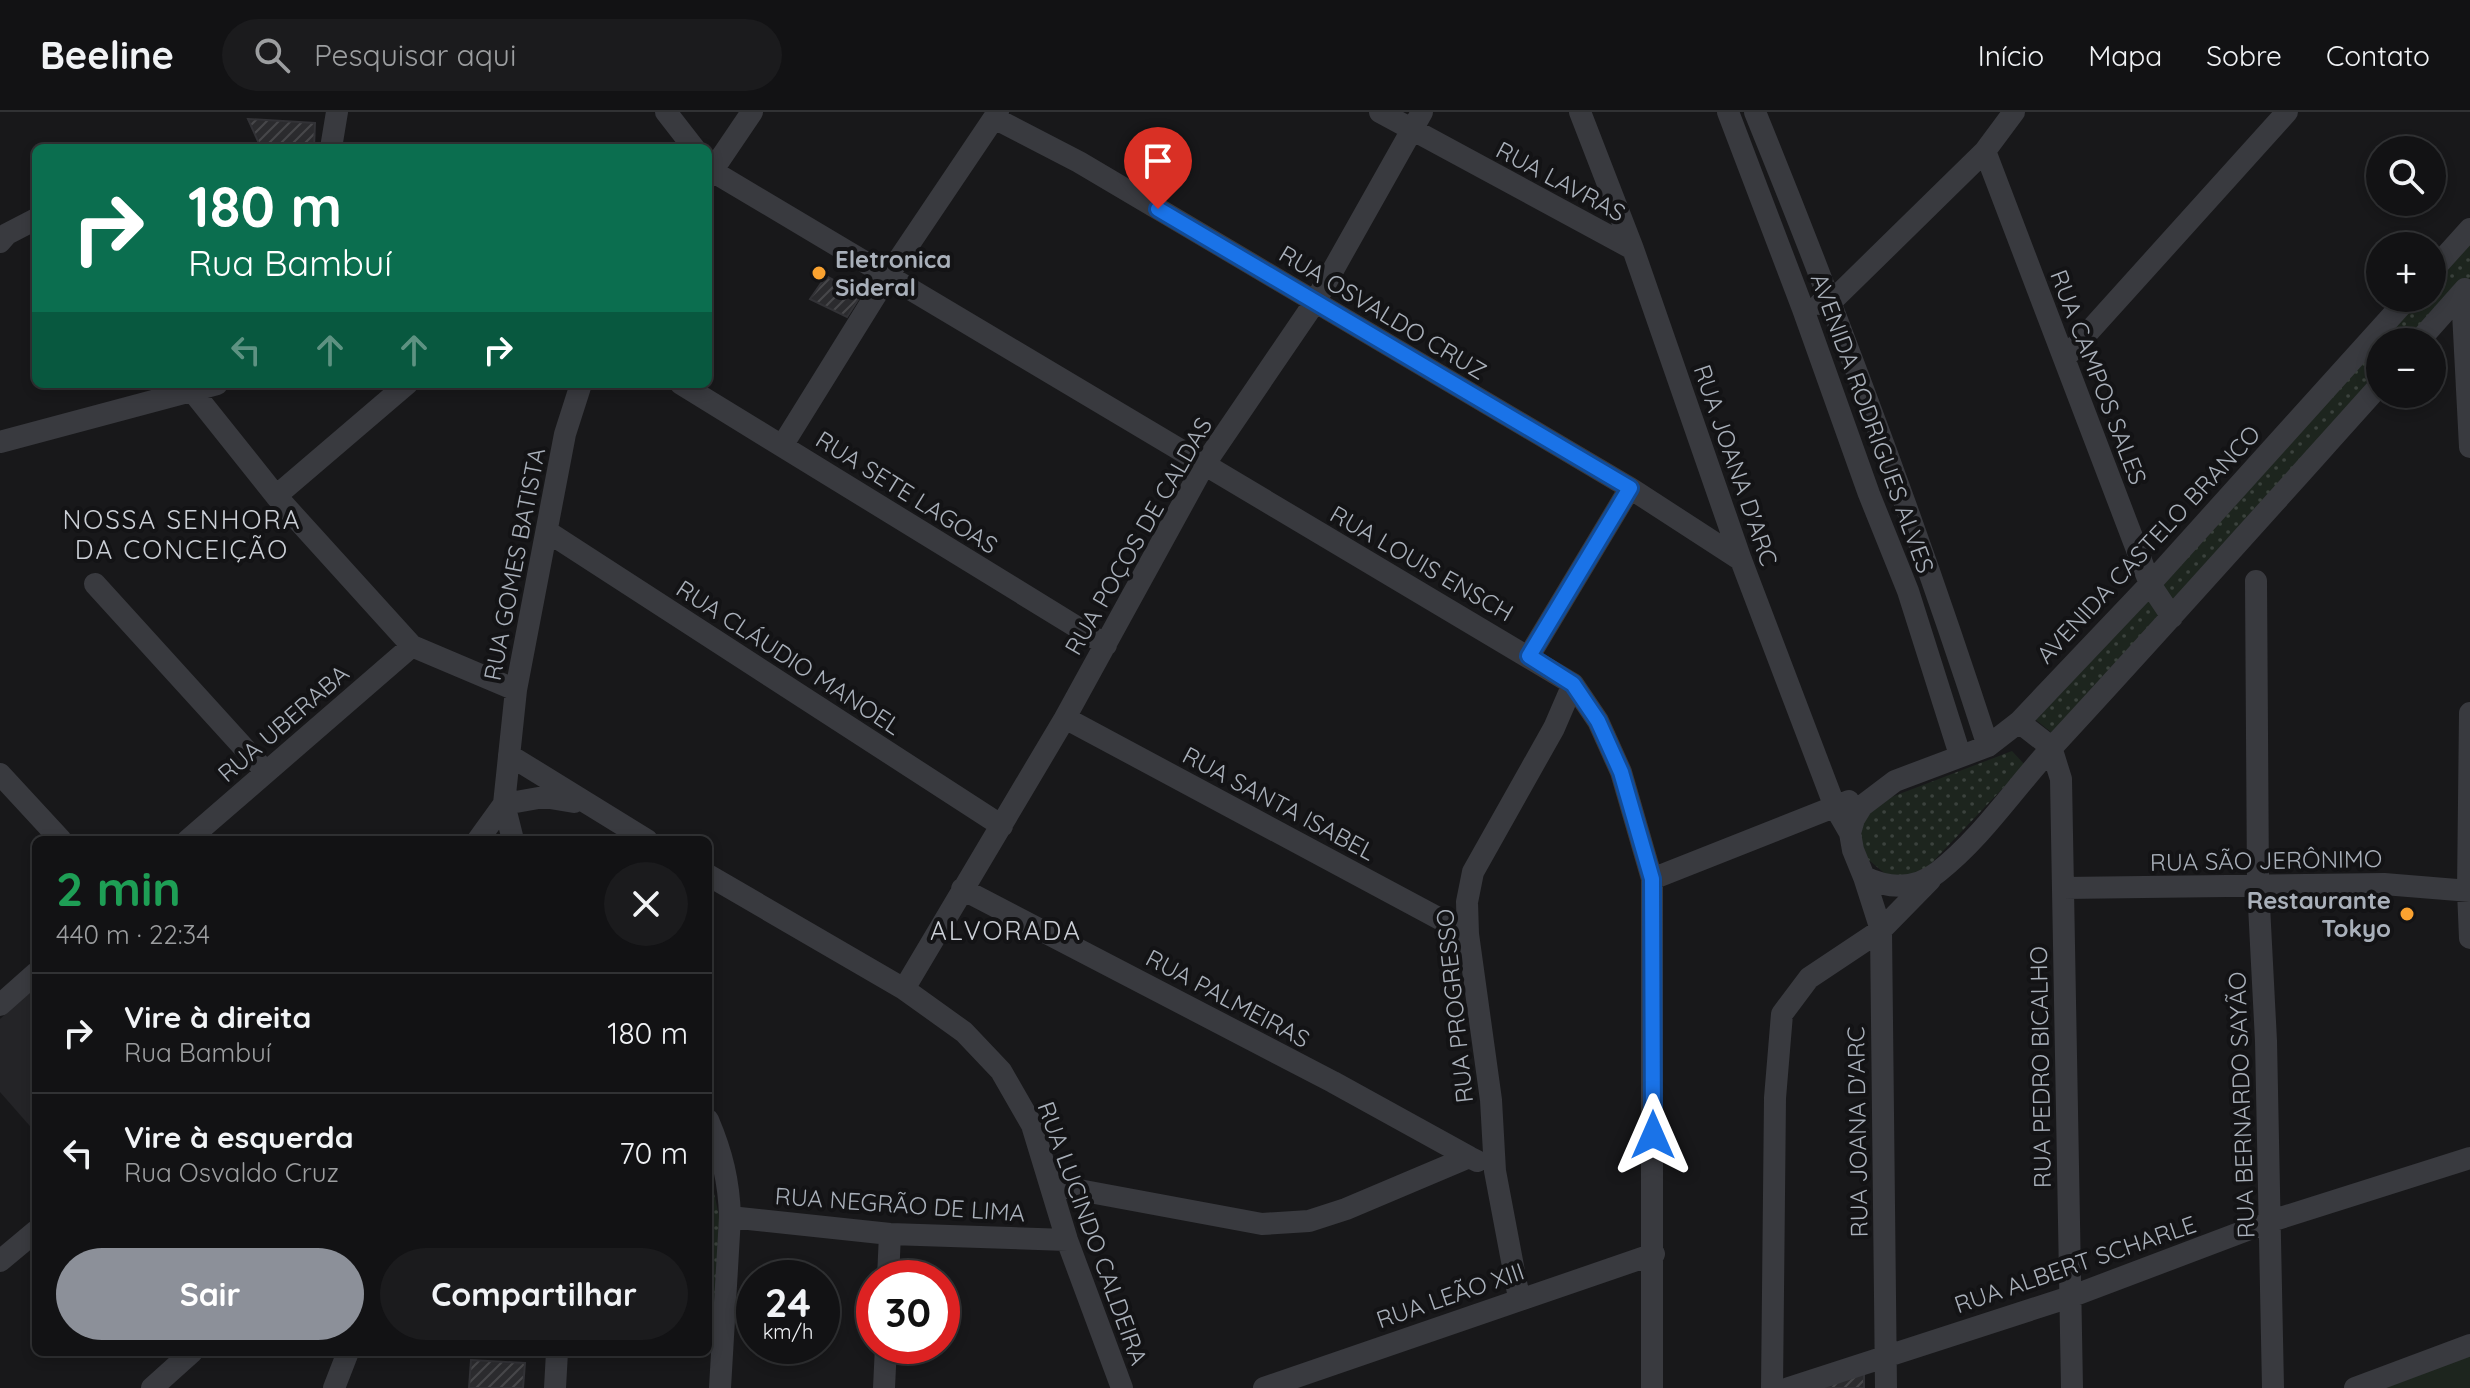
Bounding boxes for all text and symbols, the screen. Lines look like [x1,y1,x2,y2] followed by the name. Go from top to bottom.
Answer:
[222,19,782,91] search box
[40,31,174,79] text: Beeline
[250,33,294,77] icon: search
[314,36,516,74] text: Pesquisar aqui
[1978,38,2044,73] text: Início
[2088,38,2162,73] text: Mapa
[2206,38,2282,73] text: Sobre
[2326,38,2430,73] text: Contato
[1124,127,1192,209] pin
[1491,134,1631,228] street label: RUA LAVRAS
[2366,136,2446,408] map controls
[2366,136,2446,216] button: search
[1136,139,1180,183] icon: arrive
[188,171,342,241] text: 180 m
[56,176,160,280] icon: right
[2366,232,2446,312] button: +
[1274,238,1492,386] street label: RUA OSVALDO CRUZ
[188,240,392,285] text: Rua Bambuí
[835,244,951,302] place label: Eletronica Sideral
[810,264,828,282] marker: Eletronica Sideral
[2044,265,2154,489] street label: RUA CAMPOS SALES
[1805,269,1941,577] street label: AVENIDA RODRIGUES ALVES
[224,328,268,372] icon: left
[308,328,352,372] icon: ahead
[392,328,436,372] icon: ahead
[476,328,520,372] icon: right
[2366,328,2446,408] button: −
[1687,360,1785,570] street label: RUA JOANA D'ARC
[1058,412,1218,660] street label: RUA POÇOS DE CALDAS
[2030,419,2266,669] street label: AVENIDA CASTELO BRANCO
[810,424,1004,560] street label: RUA SETE LAGOAS
[477,445,551,683] street label: RUA GOMES BATISTA
[1325,498,1519,628] street label: RUA LOUIS ENSCH
[62,503,302,566] district label: NOSSA SENHORA DA CONCEIÇÃO
[671,573,907,741] street label: RUA CLÁUDIO MANOEL
[211,658,355,788] street label: RUA UBERABA
[1178,740,1381,867] street label: RUA SANTA ISABEL
[2150,843,2382,877] street label: RUA SÃO JERÔNIMO
[56,858,181,918] text: 2 min
[604,862,688,946] button: close
[2247,885,2391,943] place label: Restaurante Tokyo
[2398,905,2416,923] marker: Restaurante Tokyo
[1429,907,1479,1105] street label: RUA PROGRESSO
[930,914,1082,947] district label: ALVORADA
[56,918,210,951] text: 440 m · 22:34
[1141,942,1315,1054] street label: RUA PALMEIRAS
[2023,946,2057,1188] street label: RUA PEDRO BICALHO
[2221,971,2261,1239] street label: RUA BERNARDO SAYÃO
[124,998,311,1036] text: Vire à direita
[56,1011,100,1055] icon: right
[607,1014,688,1052] text: 180 m
[1840,1026,1874,1238] street label: RUA JOANA D'ARC
[124,1036,271,1069] text: Rua Bambuí
[1611,1093,1695,1177] position arrow
[1031,1097,1155,1369] street label: RUA LUCINDO CALDEIRA
[124,1118,353,1156] text: Vire à esquerda
[56,1131,100,1175] icon: left
[619,1134,688,1172] text: 70 m
[124,1156,339,1189] text: Rua Osvaldo Cruz
[774,1180,1026,1228] street label: RUA NEGRÃO DE LIMA
[1950,1209,2200,1319] street label: RUA ALBERT SCHARLE
[56,1248,364,1340] button: Sair
[380,1248,688,1340] button: Compartilhar
[1372,1256,1528,1334] street label: RUA LEÃO XIII
[856,1260,960,1364] speed limit sign: 30
[765,1277,811,1327] text: 24
[763,1319,813,1344] text: km/h

